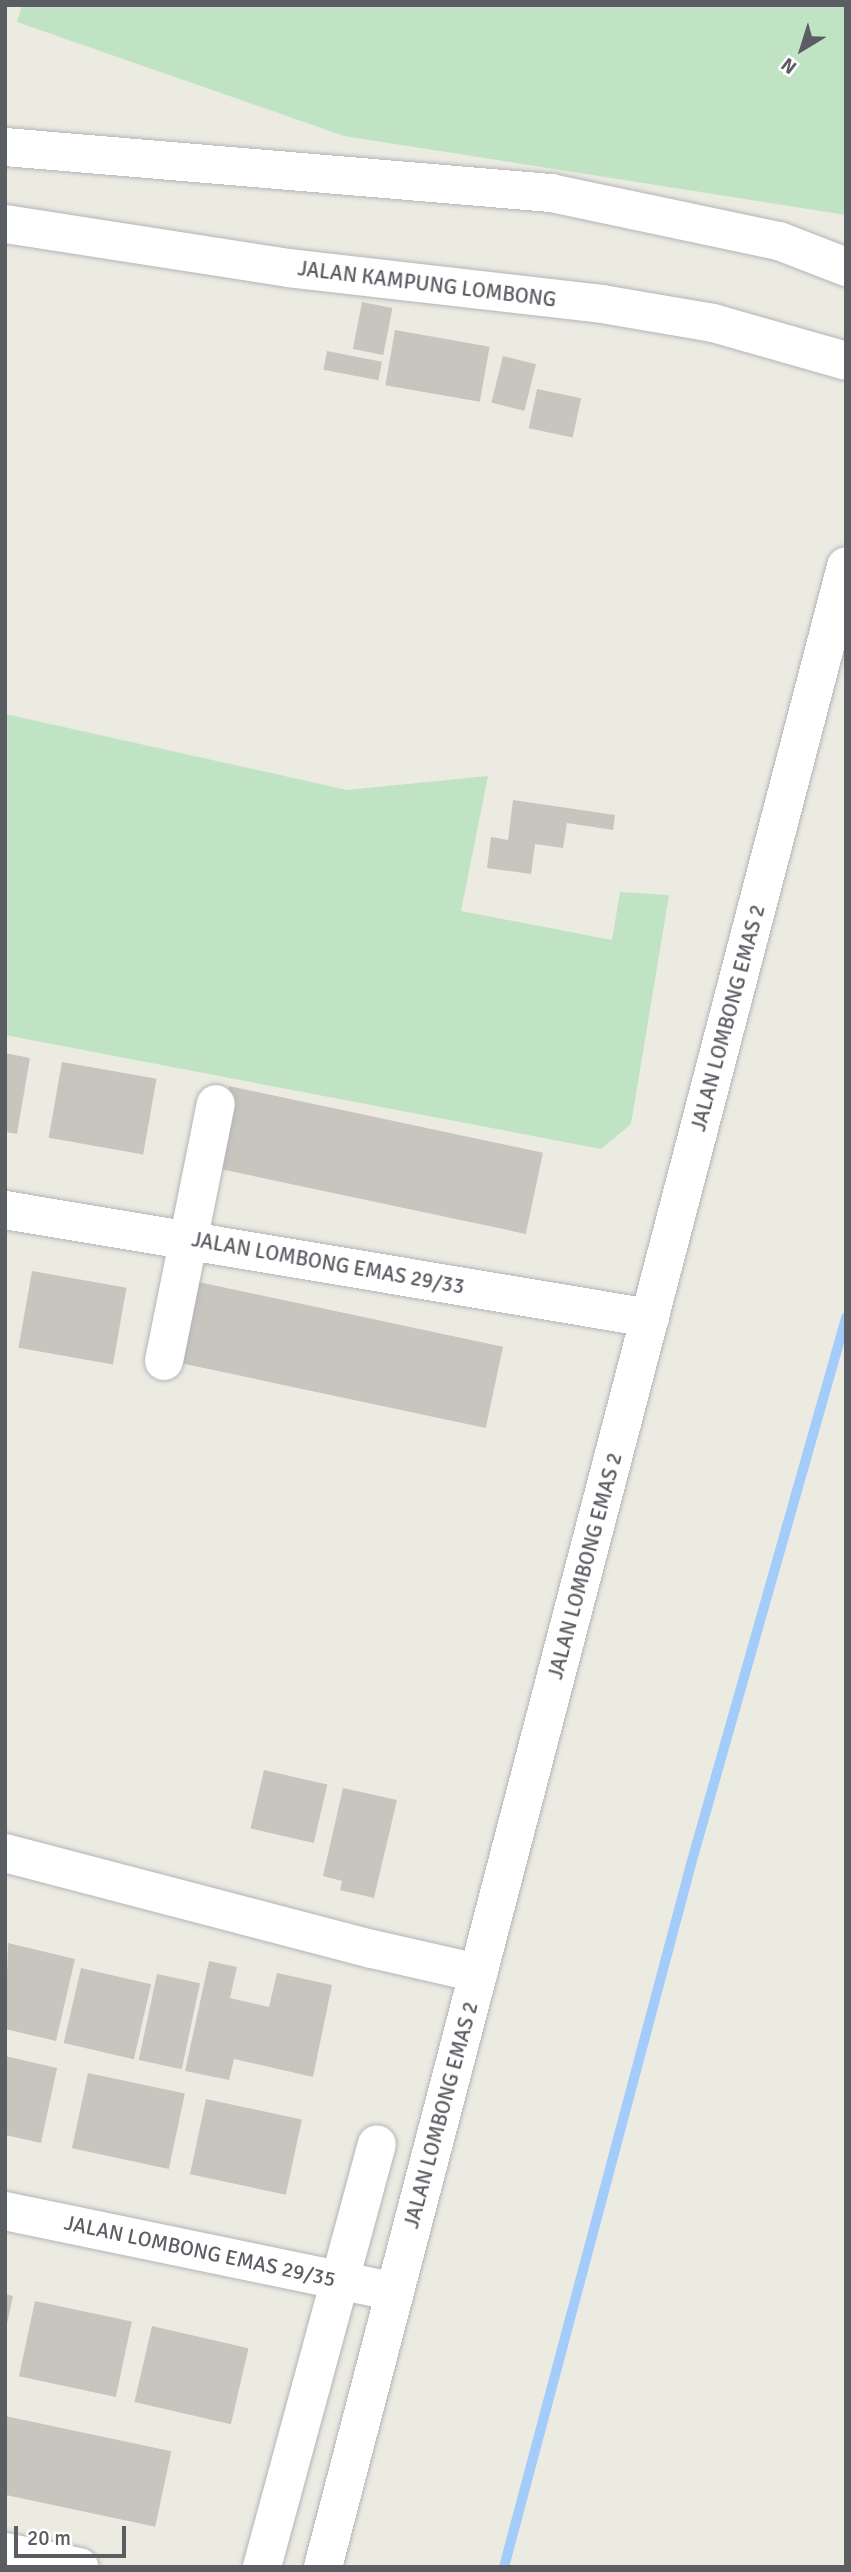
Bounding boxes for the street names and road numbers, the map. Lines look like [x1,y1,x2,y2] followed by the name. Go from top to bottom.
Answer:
[296,256,558,312] street label: JALAN KAMPUNG LOMBONG
[686,902,770,1134] street label: JALAN LOMBONG EMAS 2
[190,1227,466,1299] street label: JALAN LOMBONG EMAS 29/33
[543,1450,627,1682] street label: JALAN LOMBONG EMAS 2
[399,1999,483,2231] street label: JALAN LOMBONG EMAS 2
[62,2210,338,2292] street label: JALAN LOMBONG EMAS 29/35

